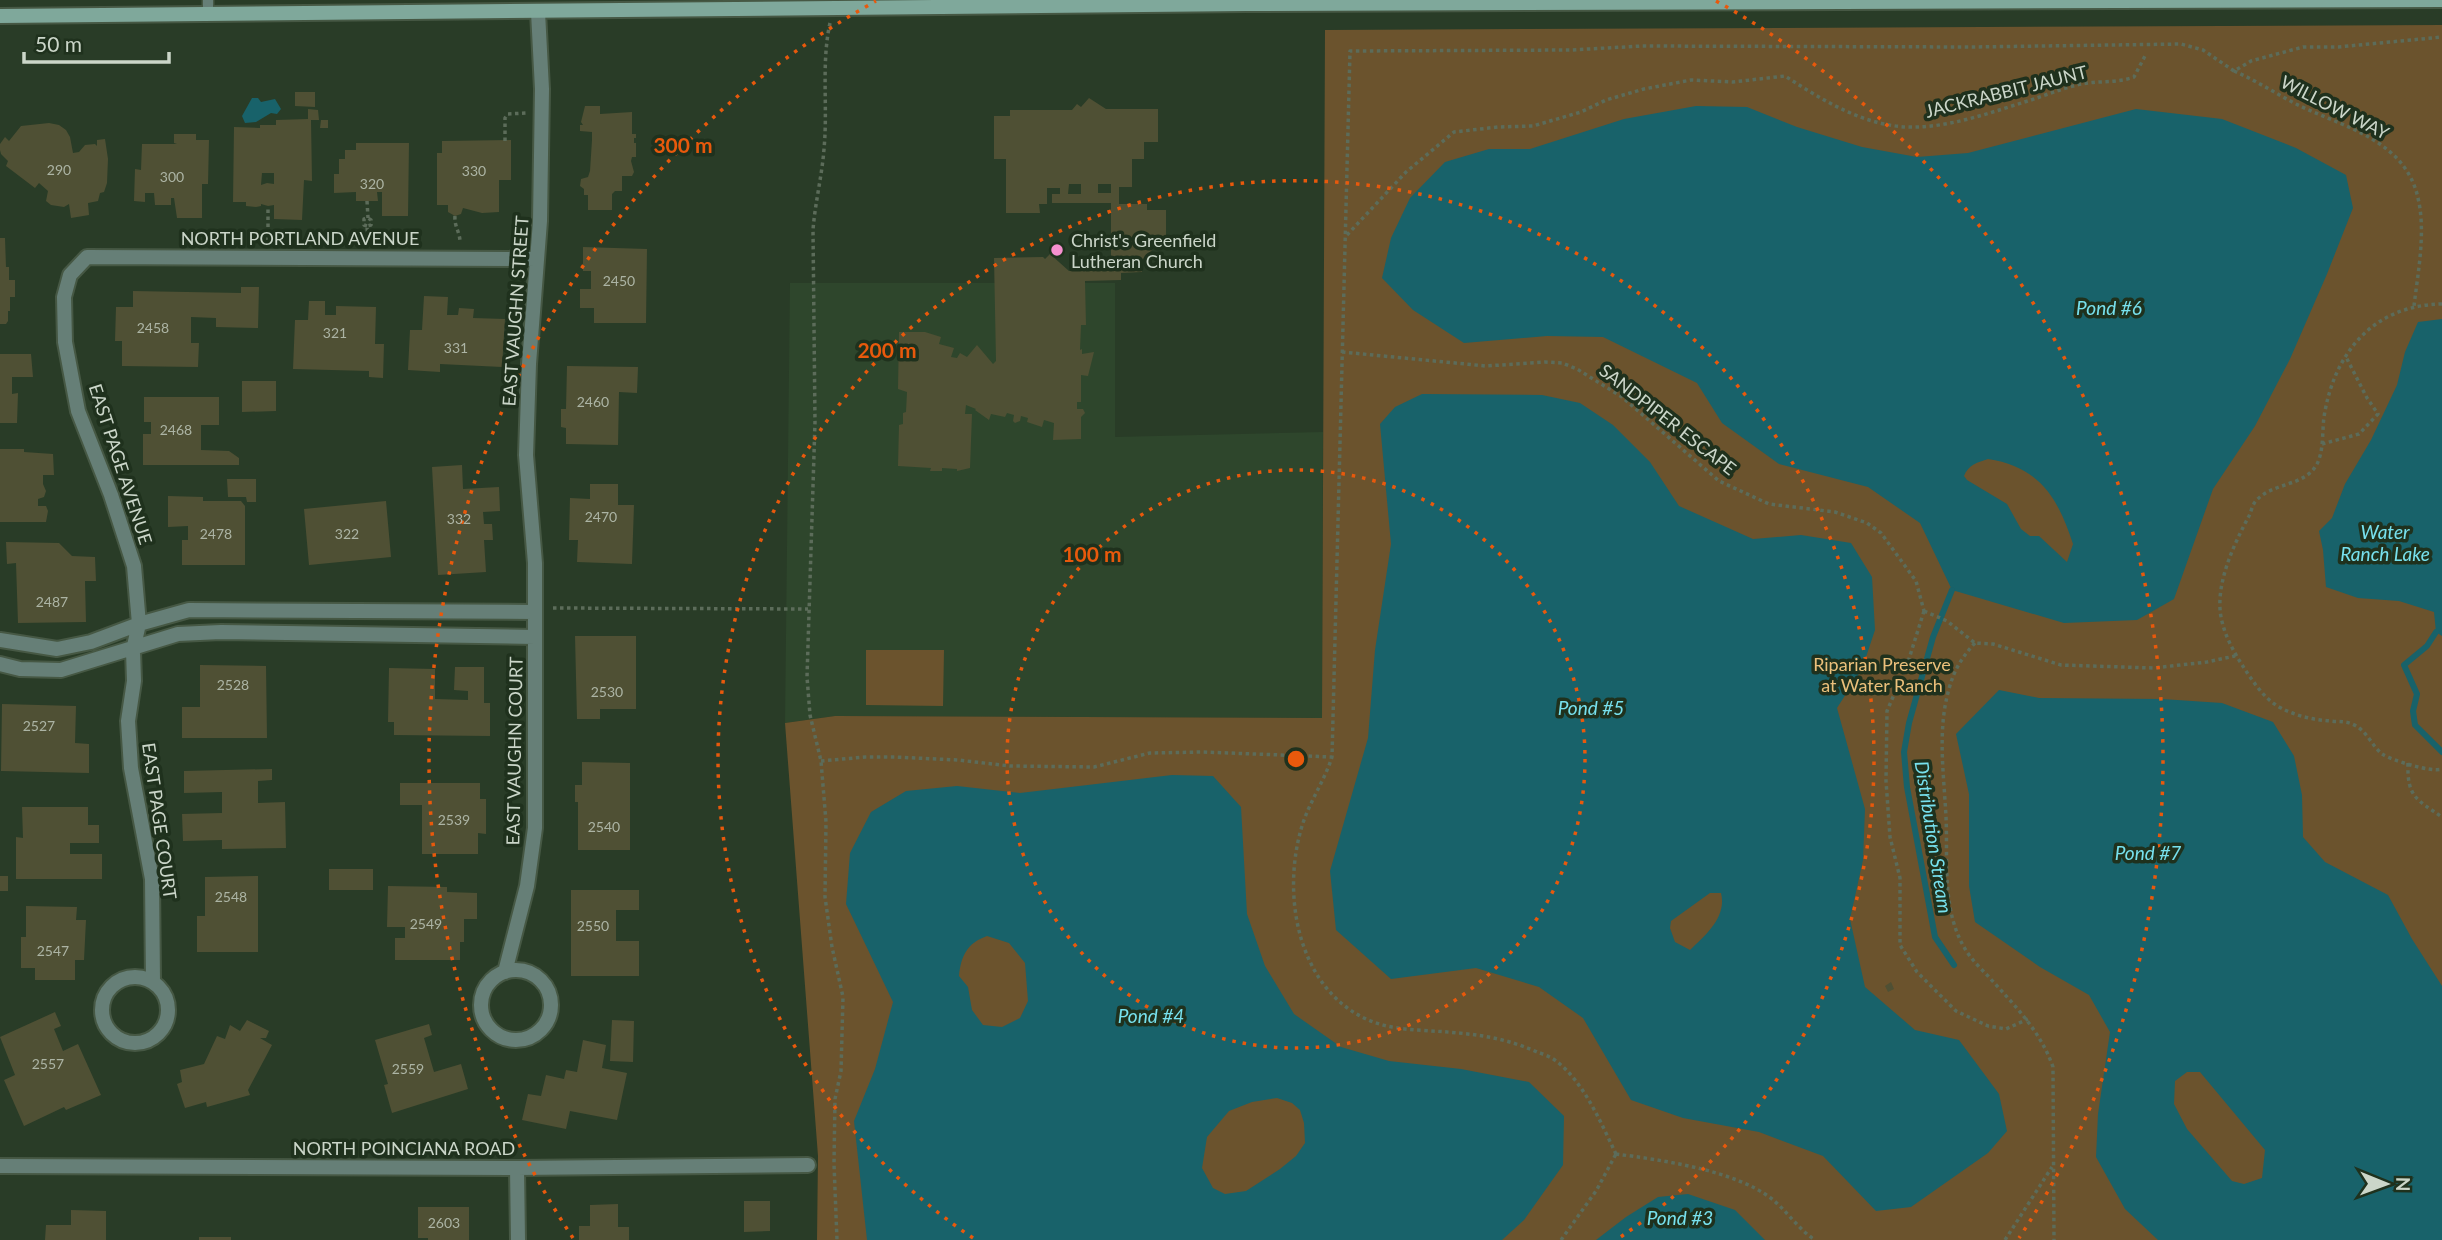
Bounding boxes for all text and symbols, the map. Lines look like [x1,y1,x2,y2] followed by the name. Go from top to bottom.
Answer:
[24,21,170,65] scale bar
[35,31,82,56] text: 50 m
[1923,60,2090,122] street label: JACKRABBIT JAUNT
[2277,70,2393,144] street label: WILLOW WAY
[653,132,713,157] text: 300 m
[47,161,71,178] house number: 290
[462,162,486,179] house number: 330
[160,168,184,185] house number: 300
[360,175,384,192] house number: 320
[497,215,533,407] street label: EAST VAUGHN STREET
[181,227,419,249] street label: NORTH PORTLAND AVENUE
[1071,229,1216,272] place label: Christ's Greenfield Lutheran Church
[1049,242,1065,258] marker: Christ's Greenfield Lutheran Church
[603,272,635,289] house number: 2450
[2076,296,2142,319] water label: Pond #6
[137,319,169,336] house number: 2458
[323,324,347,341] house number: 321
[857,337,917,362] text: 200 m
[444,339,468,356] house number: 331
[1595,359,1741,479] street label: SANDPIPER ESCAPE
[85,381,157,547] street label: EAST PAGE AVENUE
[577,393,609,410] house number: 2460
[160,421,192,438] house number: 2468
[585,508,617,525] house number: 2470
[447,510,471,527] house number: 332
[2340,520,2430,565] water label: Water Ranch Lake
[200,525,232,542] house number: 2478
[335,525,359,542] house number: 322
[1062,541,1122,566] text: 100 m
[36,593,68,610] house number: 2487
[1813,653,1951,696] park label: Riparian Preserve at Water Ranch
[501,656,527,846] street label: EAST VAUGHN COURT
[217,676,249,693] house number: 2528
[591,683,623,700] house number: 2530
[1558,696,1624,719] water label: Pond #5
[23,717,55,734] house number: 2527
[138,741,182,901] street label: EAST PAGE COURT
[1284,747,1308,771] centre of rings
[1911,759,1957,915] water label: Distribution Stream
[438,811,470,828] house number: 2539
[588,818,620,835] house number: 2540
[2115,841,2181,864] water label: Pond #7
[215,888,247,905] house number: 2548
[410,915,442,932] house number: 2549
[577,917,609,934] house number: 2550
[37,942,69,959] house number: 2547
[1118,1004,1184,1027] water label: Pond #4
[32,1055,64,1072] house number: 2557
[392,1060,424,1077] house number: 2559
[293,1137,515,1159] street label: NORTH POINCIANA ROAD
[2351,1149,2421,1219] north arrow
[2392,1177,2415,1192] text: N
[1647,1206,1713,1229] water label: Pond #3
[428,1214,460,1231] house number: 2603

